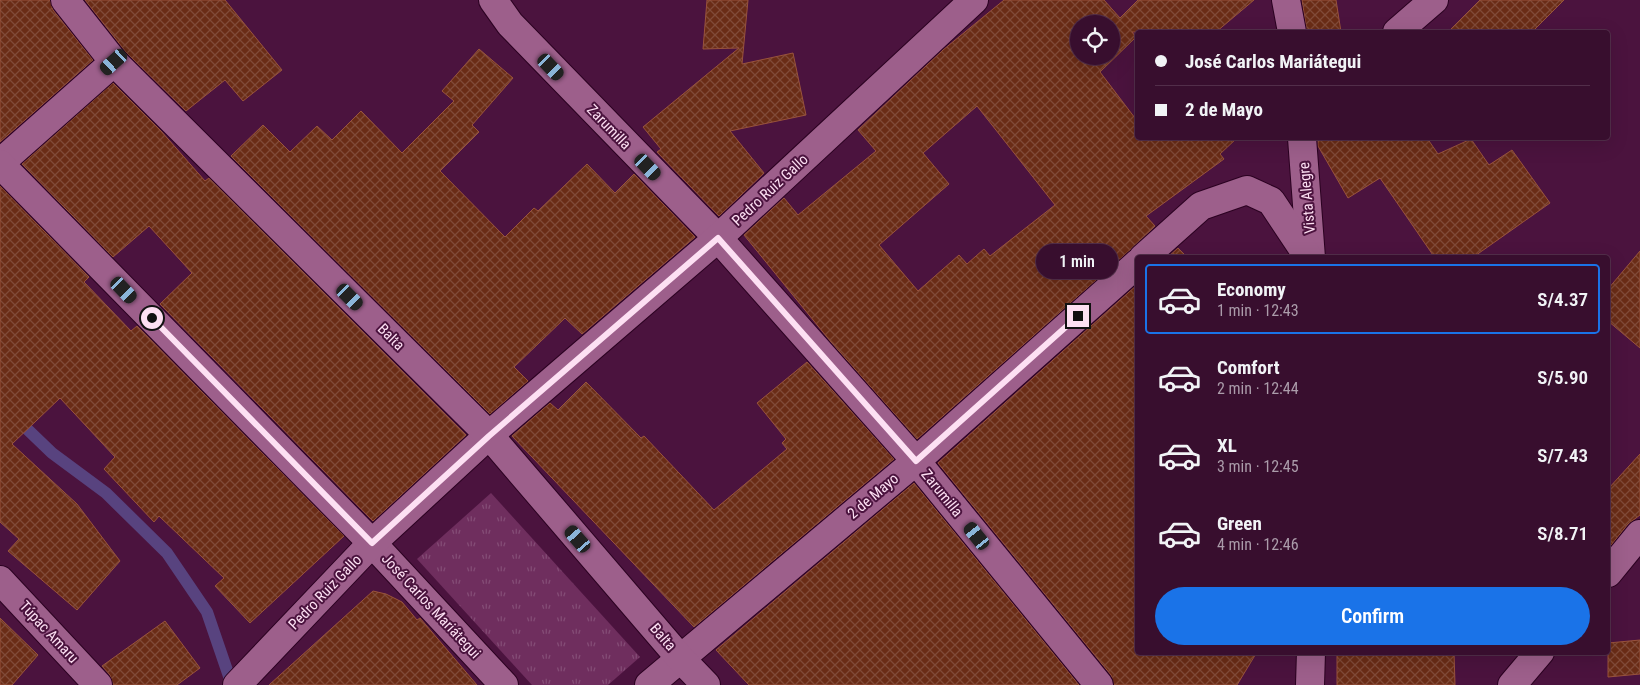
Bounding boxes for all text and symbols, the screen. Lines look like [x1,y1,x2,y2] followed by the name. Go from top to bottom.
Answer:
[1070,15,1120,65] map controls
[1070,15,1120,65] button: locate
[97,46,130,78] car
[1185,50,1361,73] text: José Carlos Mariátegui
[535,51,566,83] car
[1185,98,1263,121] text: 2 de Mayo
[583,101,635,153] street label: Zarumilla
[728,150,812,230] street label: Pedro Ruiz Gallo
[632,151,663,183] car
[1295,161,1319,235] street label: Vista Alegre
[1037,244,1119,278] callout: 1 min
[1059,252,1095,271] text: 1 min
[108,274,139,306] car
[1157,277,1202,322] icon: car
[1217,278,1286,301] text: Economy
[334,281,365,313] car
[1537,288,1588,311] text: S/4.37
[1217,301,1299,320] text: 1 min · 12:43
[1067,305,1089,327] route end
[141,307,163,329] route start
[374,320,408,354] street label: Balta
[1157,355,1202,400] icon: car
[1217,356,1280,379] text: Comfort
[1537,366,1588,389] text: S/5.90
[1217,379,1299,398] text: 2 min · 12:44
[1157,433,1202,478] icon: car
[1217,434,1237,457] text: XL
[1537,444,1588,467] text: S/7.43
[1217,457,1299,476] text: 3 min · 12:45
[917,466,967,520] street label: Zarumilla
[844,470,902,522] street label: 2 de Mayo
[1157,511,1202,556] icon: car
[1217,512,1262,535] text: Green
[961,520,992,552] car
[1537,522,1588,545] text: S/8.71
[562,523,593,555] car
[1217,535,1299,554] text: 4 min · 12:46
[378,550,484,662] street label: José Carlos Mariátegui
[285,551,365,633] street label: Pedro Ruiz Gallo
[1155,587,1590,645] button: Confirm
[16,597,82,667] street label: Túpac Amaru
[646,620,680,654] street label: Balta

